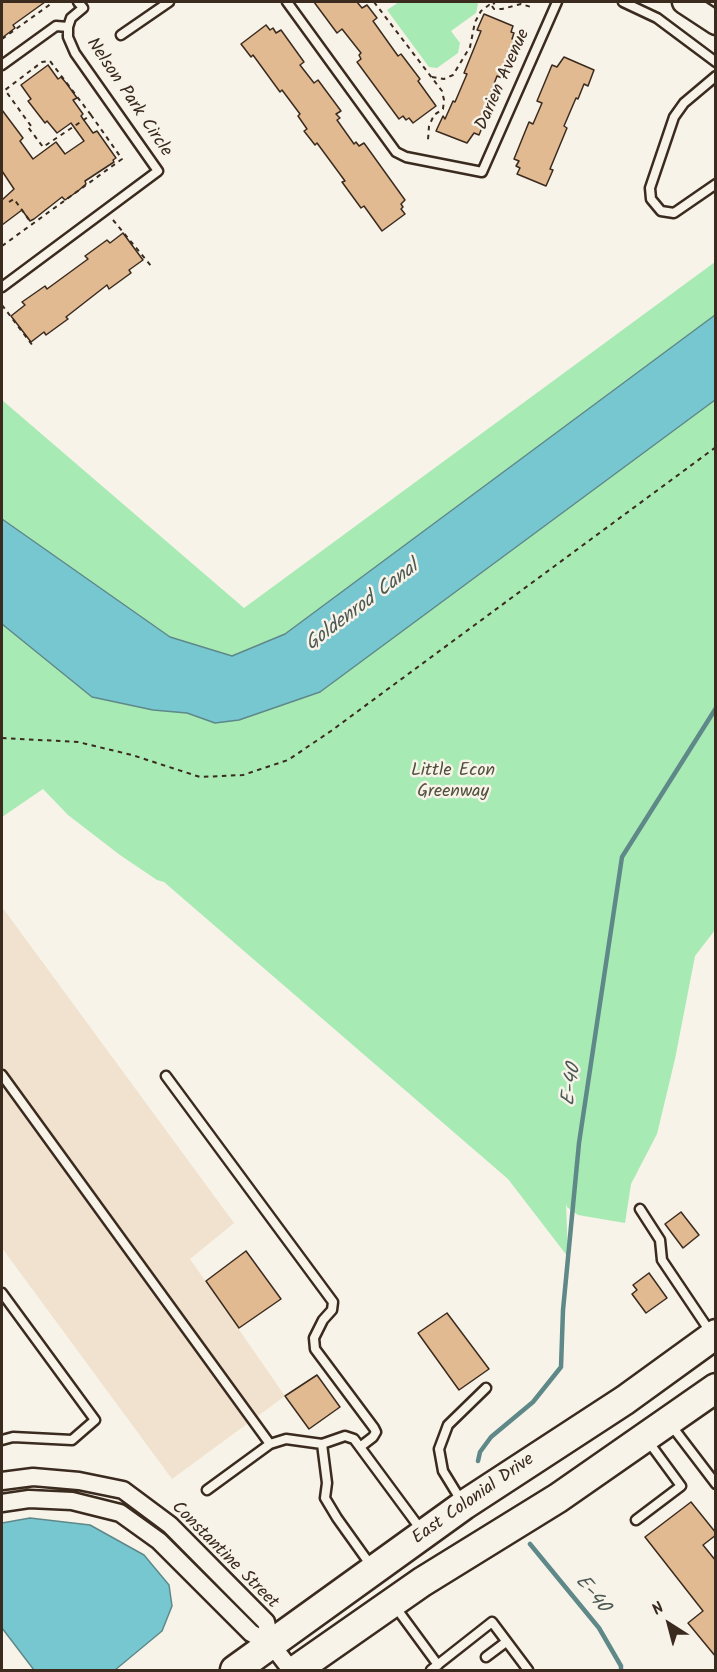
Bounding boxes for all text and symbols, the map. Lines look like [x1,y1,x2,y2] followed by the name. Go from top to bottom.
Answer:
[472,26,536,134] street label: Darien Avenue
[80,34,176,162] street label: Nelson Park Circle
[302,557,424,657] water label: Goldenrod Canal
[411,761,495,804] park label: Little Econ Greenway
[558,1062,588,1108] water label: E-40
[409,1450,539,1550] street label: East Colonial Drive
[166,1498,282,1614] street label: Constantine Street
[568,1571,614,1619] water label: E-40
[639,1594,699,1654] north arrow
[647,1596,670,1622] text: N

